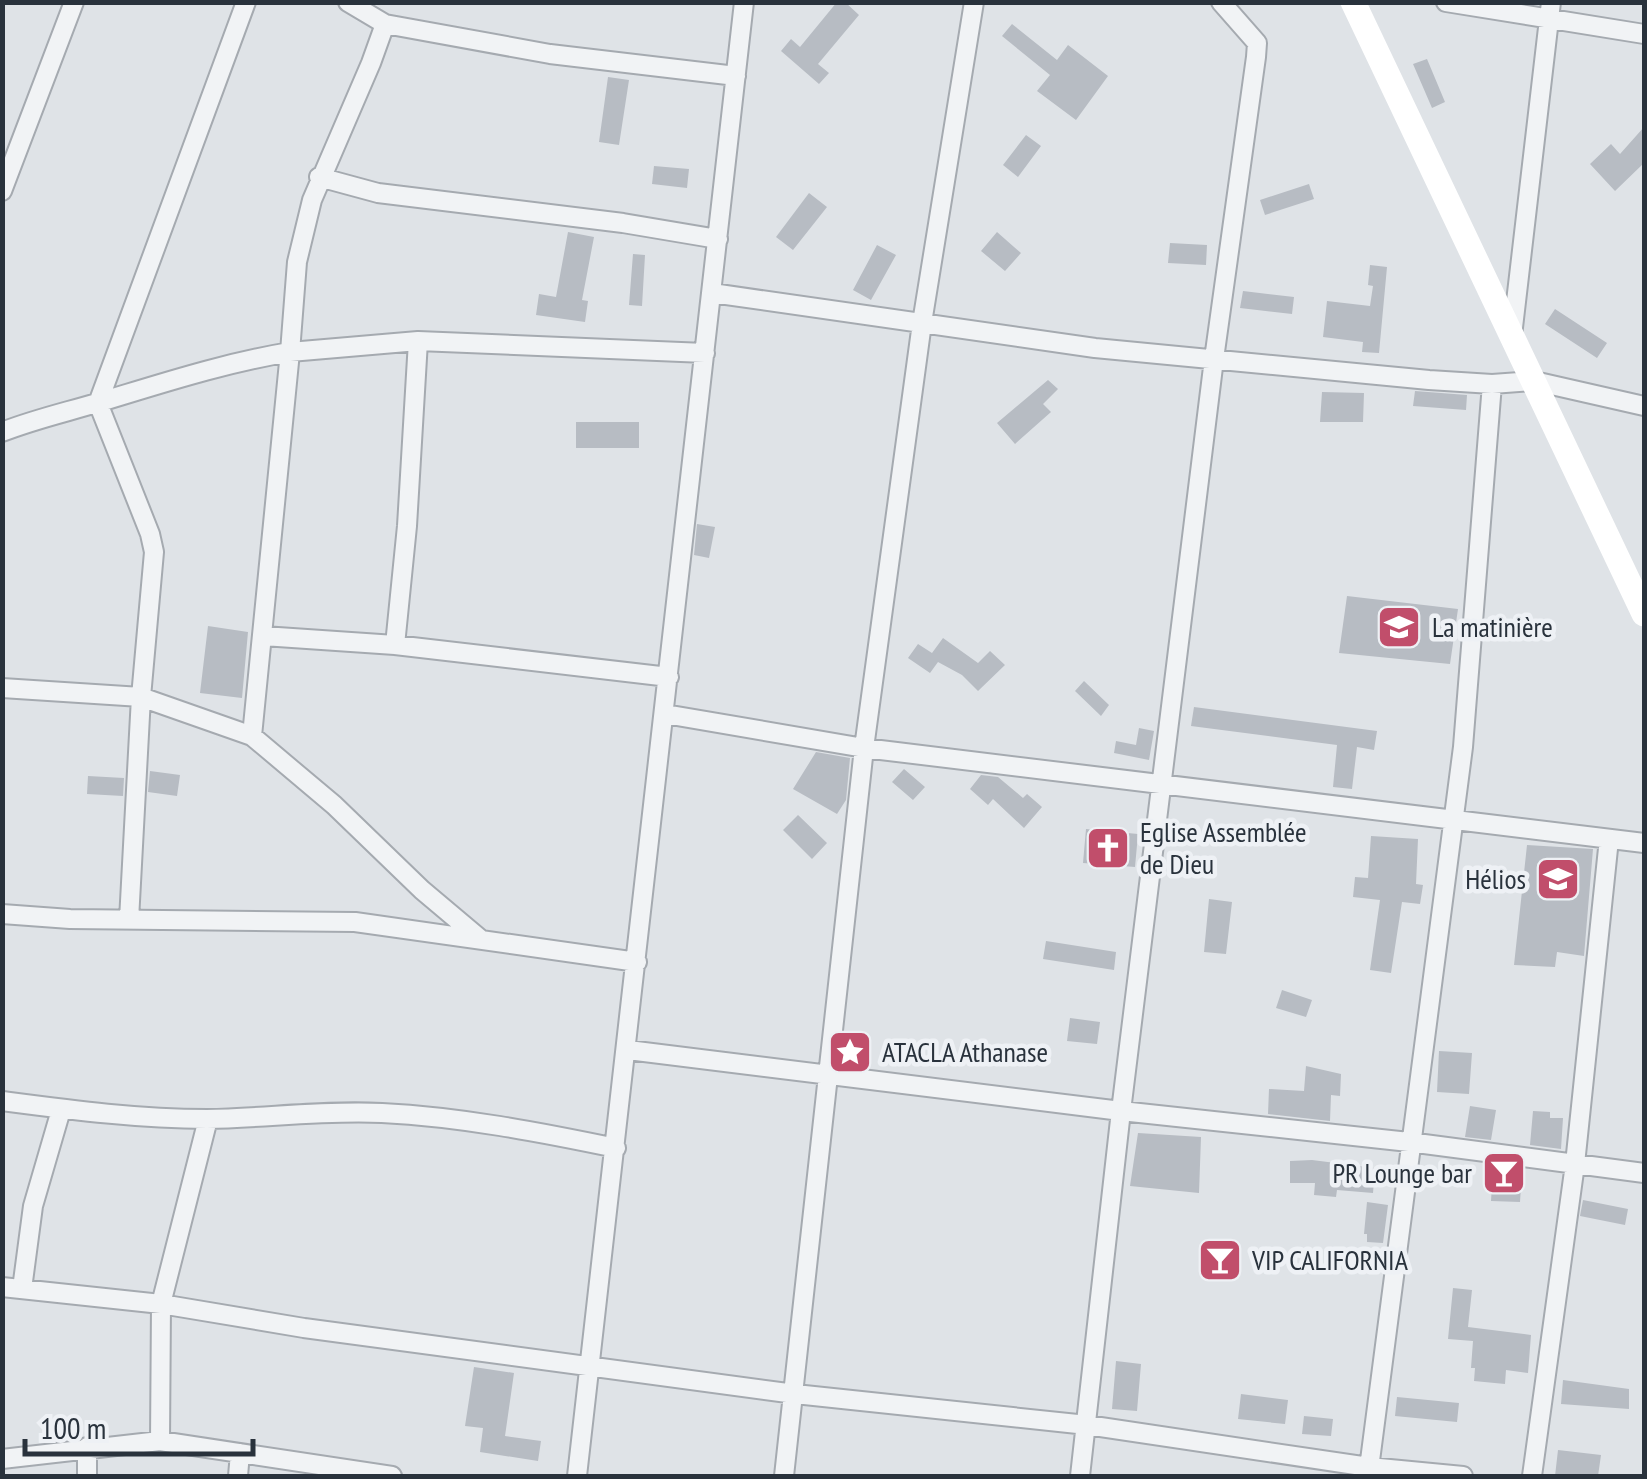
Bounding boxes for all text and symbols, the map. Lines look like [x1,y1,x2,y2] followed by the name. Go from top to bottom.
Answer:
[1376,604,1422,650] school or university icon: La matinière
[1432,608,1553,645] place label: La matinière
[1140,813,1306,882] place label: Eglise Assemblée de Dieu
[1085,825,1131,871] church icon: Eglise Assemblée de Dieu
[1535,856,1581,902] school or university icon: Hélios
[1465,860,1526,897] place label: Hélios
[827,1029,873,1075] place icon: ATACLA Athanase
[882,1033,1048,1070] place label: ATACLA Athanase
[1481,1150,1527,1196] bar icon: PR Lounge bar
[1332,1154,1472,1191] place label: PR Lounge bar
[1197,1237,1243,1283] bar icon: VIP CALIFORNIA
[1251,1241,1409,1278] place label: VIP CALIFORNIA
[25,1394,252,1456] scale bar
[40,1408,106,1447] text: 100 m

